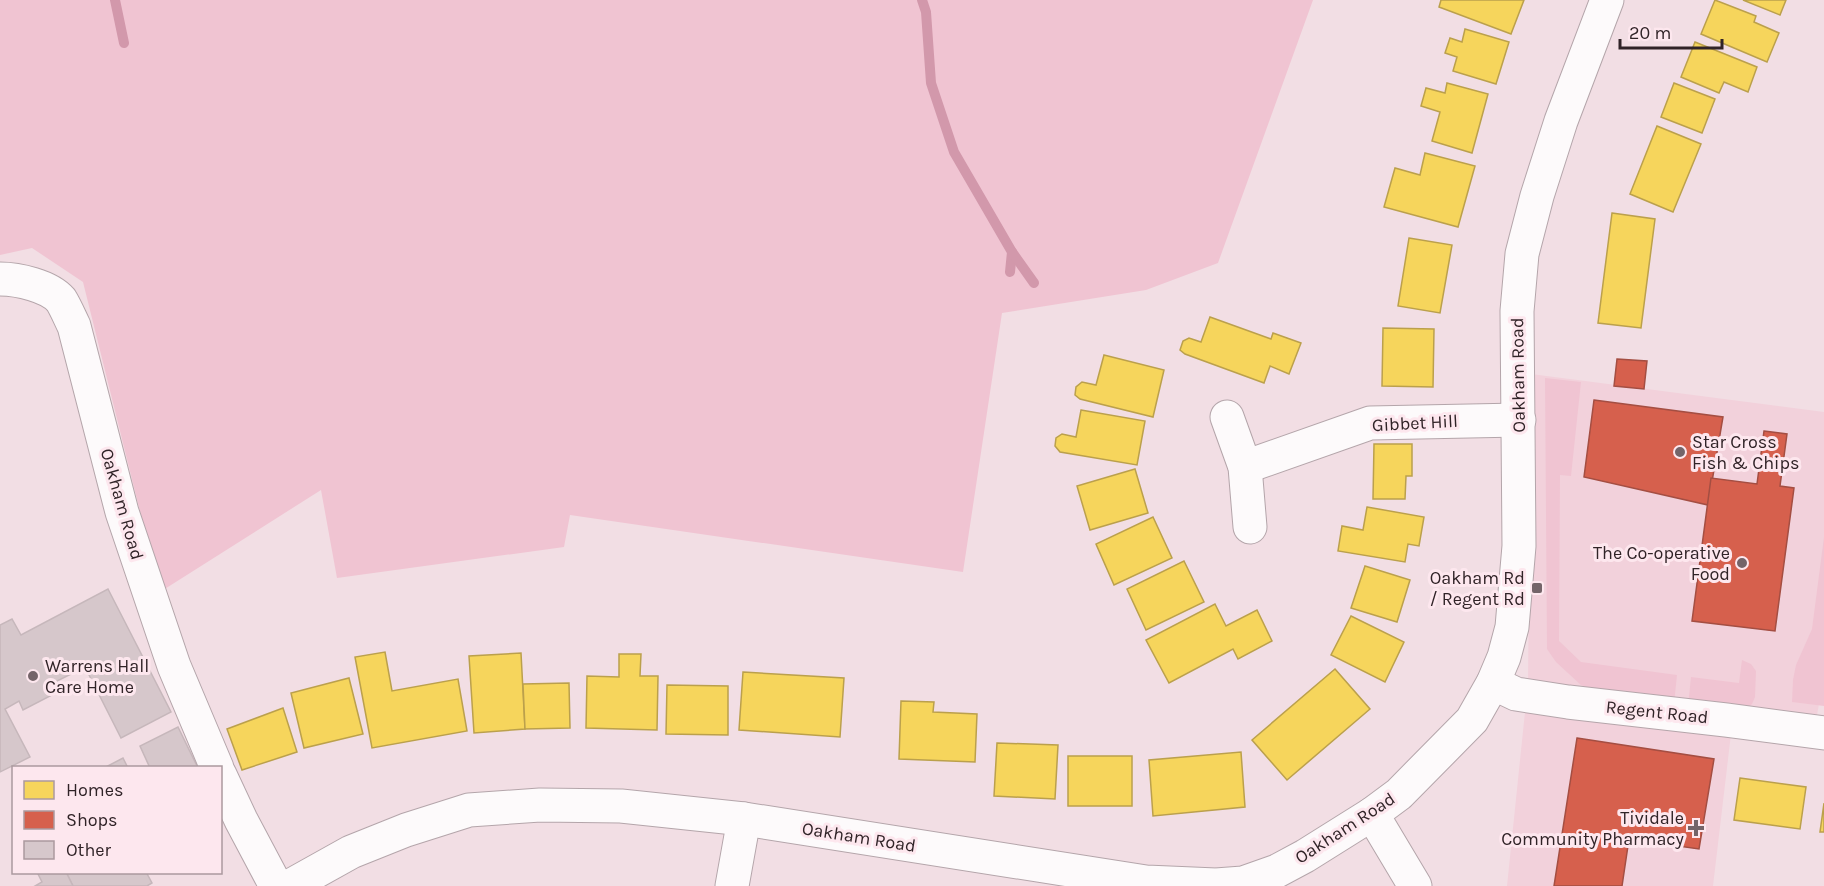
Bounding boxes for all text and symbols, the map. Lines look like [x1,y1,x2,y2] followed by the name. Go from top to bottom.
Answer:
[1620,12,1722,50] scale bar
[1629,22,1671,44] text: 20 m
[1506,317,1530,433] street label: Oakham Road
[1371,410,1459,436] street label: Gibbet Hill
[1692,431,1799,474] place label: Star Cross Fish & Chips
[1673,445,1687,459] marker: Star Cross Fish & Chips
[96,446,148,562] street label: Oakham Road
[1593,542,1730,585] place label: The Co-operative Food
[1735,556,1749,570] marker: The Co-operative Food
[1430,567,1525,610] place label: Oakham Rd / Regent Rd
[1530,581,1544,595] marker: Oakham Rd / Regent Rd
[45,655,149,698] place label: Warrens Hall Care Home
[26,669,40,683] marker: Warrens Hall Care Home
[1605,696,1709,728] street label: Regent Road
[12,766,222,874] legend
[66,779,123,801] text: Homes
[1291,787,1399,869] street label: Oakham Road
[1501,807,1685,850] place label: Tividale Community Pharmacy
[66,809,118,831] text: Shops
[800,817,918,857] street label: Oakham Road
[1689,821,1703,835] marker: Tividale Community Pharmacy
[66,839,111,861] text: Other

